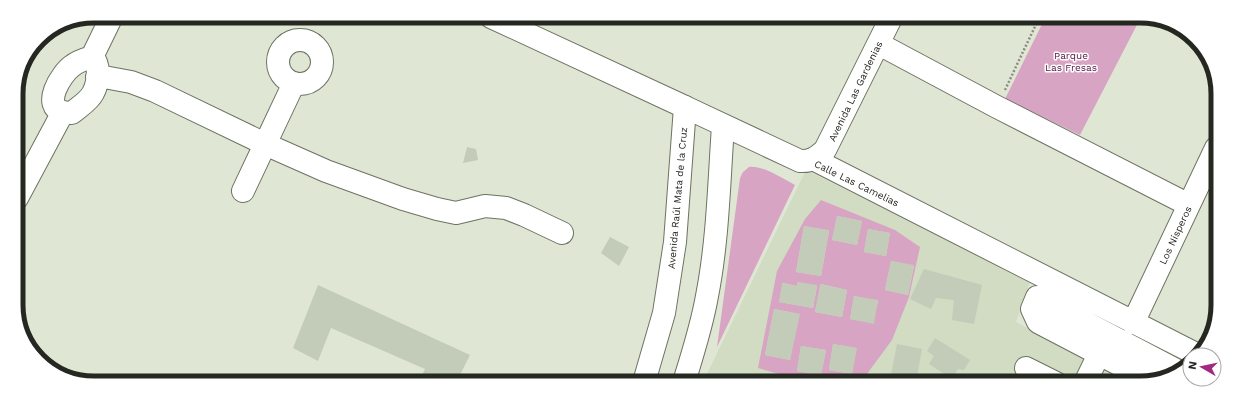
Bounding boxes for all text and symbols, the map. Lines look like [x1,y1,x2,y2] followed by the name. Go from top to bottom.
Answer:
[826,39,885,143] street label: Avenida Las Gardenias
[1045,50,1097,73] park label: Parque Las Fresas
[666,127,689,270] street label: Avenida Raúl Mata de la Cruz
[813,158,901,209] street label: Calle Las Camelias
[1157,204,1194,266] street label: Los Nísperos
[1182,347,1222,387] north arrow
[1186,360,1200,371] text: N

